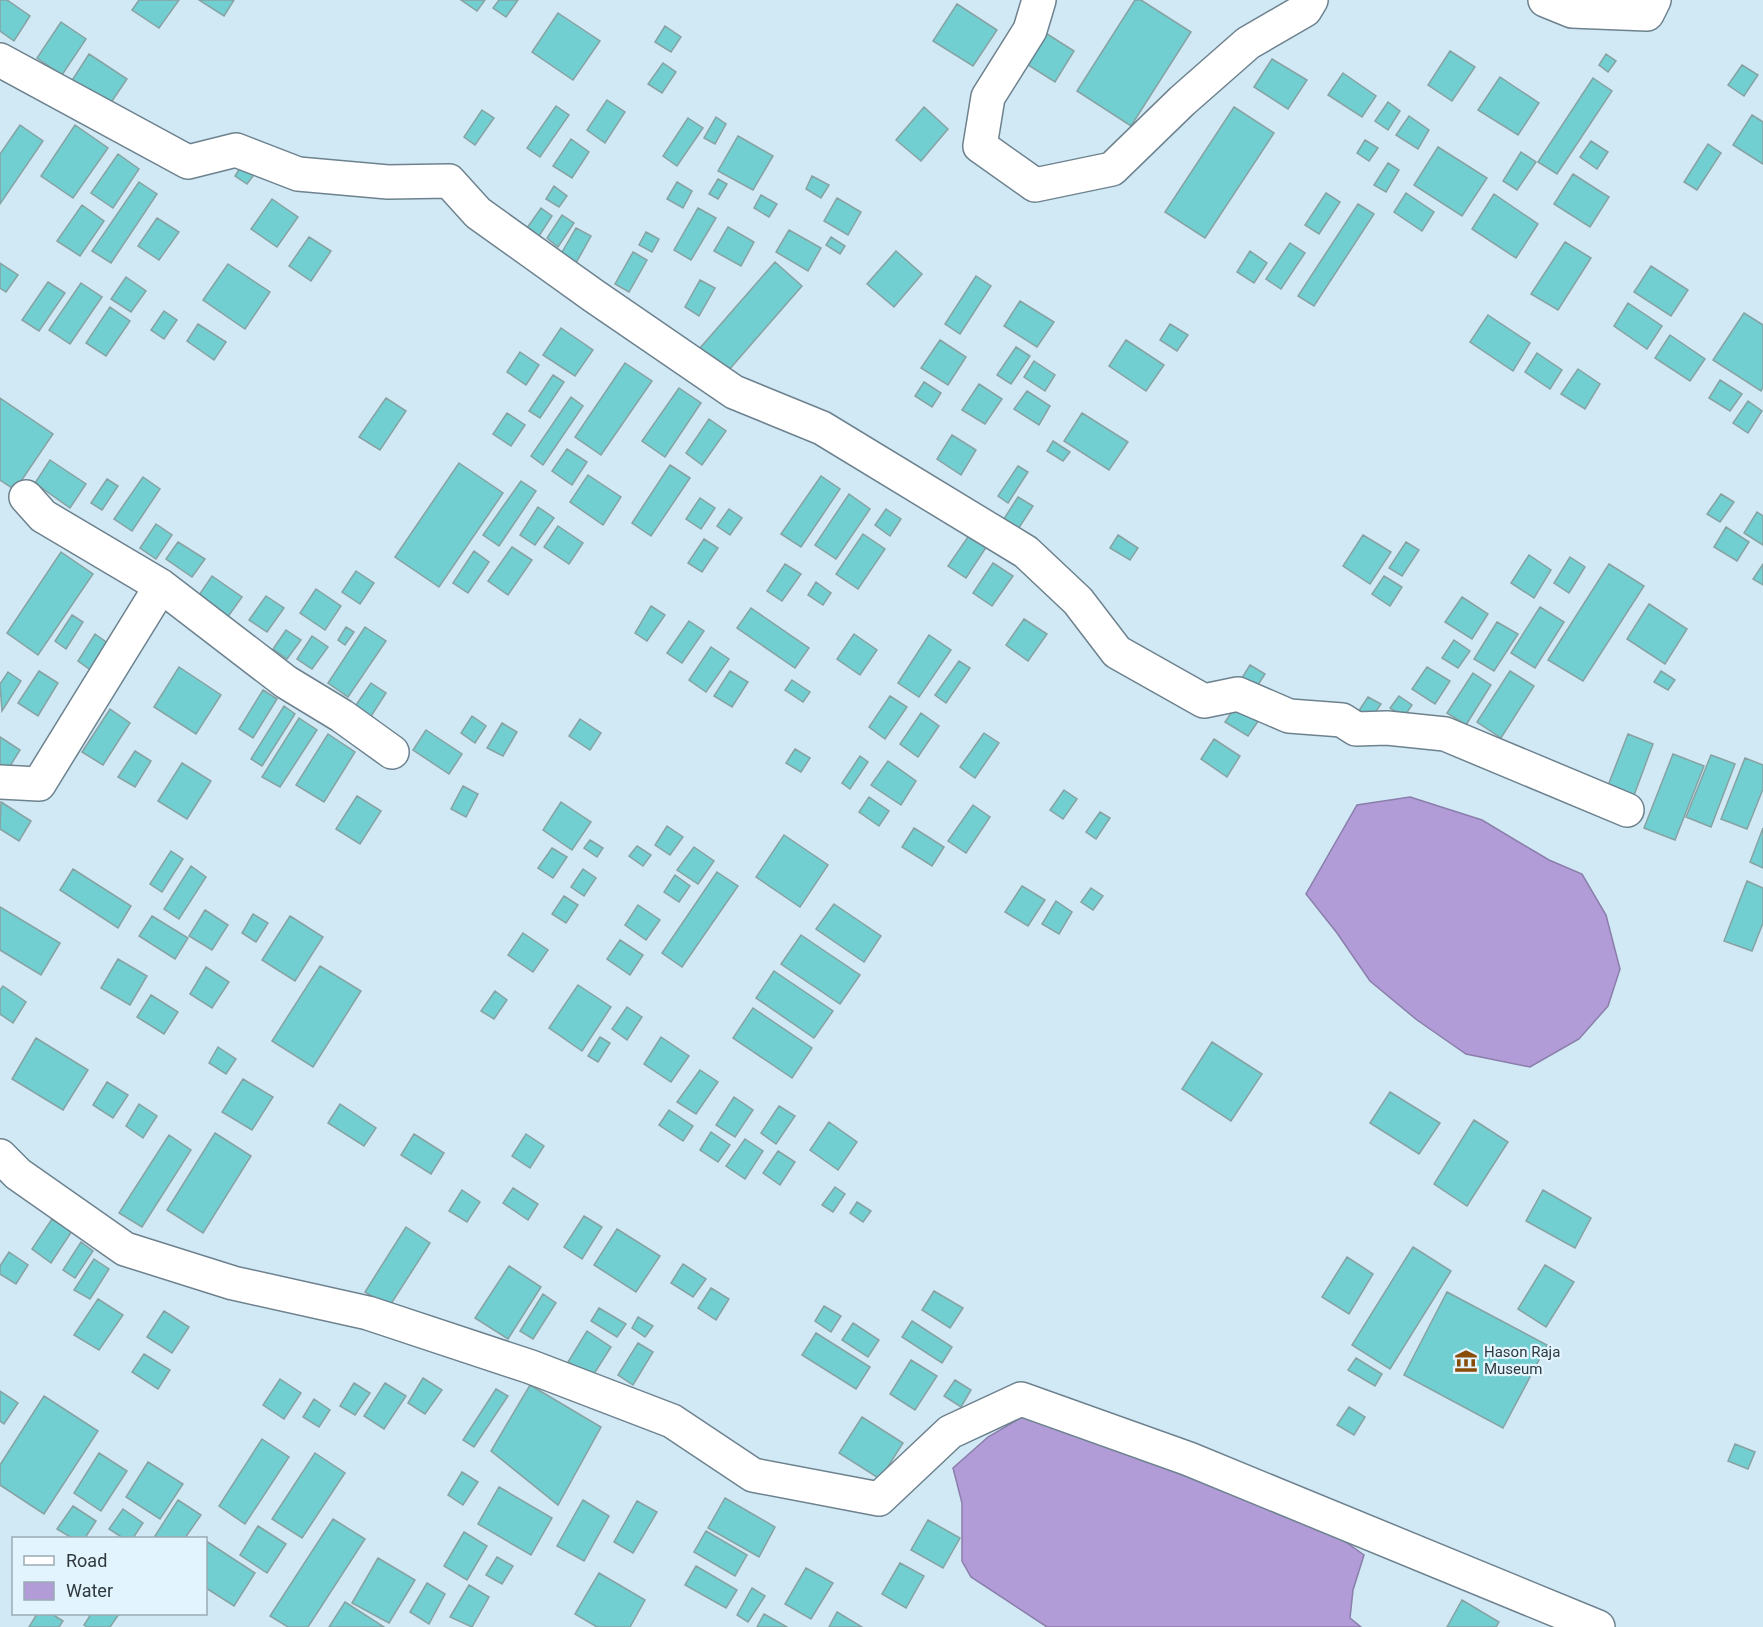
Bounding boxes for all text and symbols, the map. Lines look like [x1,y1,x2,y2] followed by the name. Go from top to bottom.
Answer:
[1484,1343,1560,1378] place label: Hason Raja Museum
[1453,1348,1479,1374] museum icon: Hason Raja Museum
[12,1537,207,1615] legend
[66,1550,107,1571] text: Road
[66,1580,113,1601] text: Water

